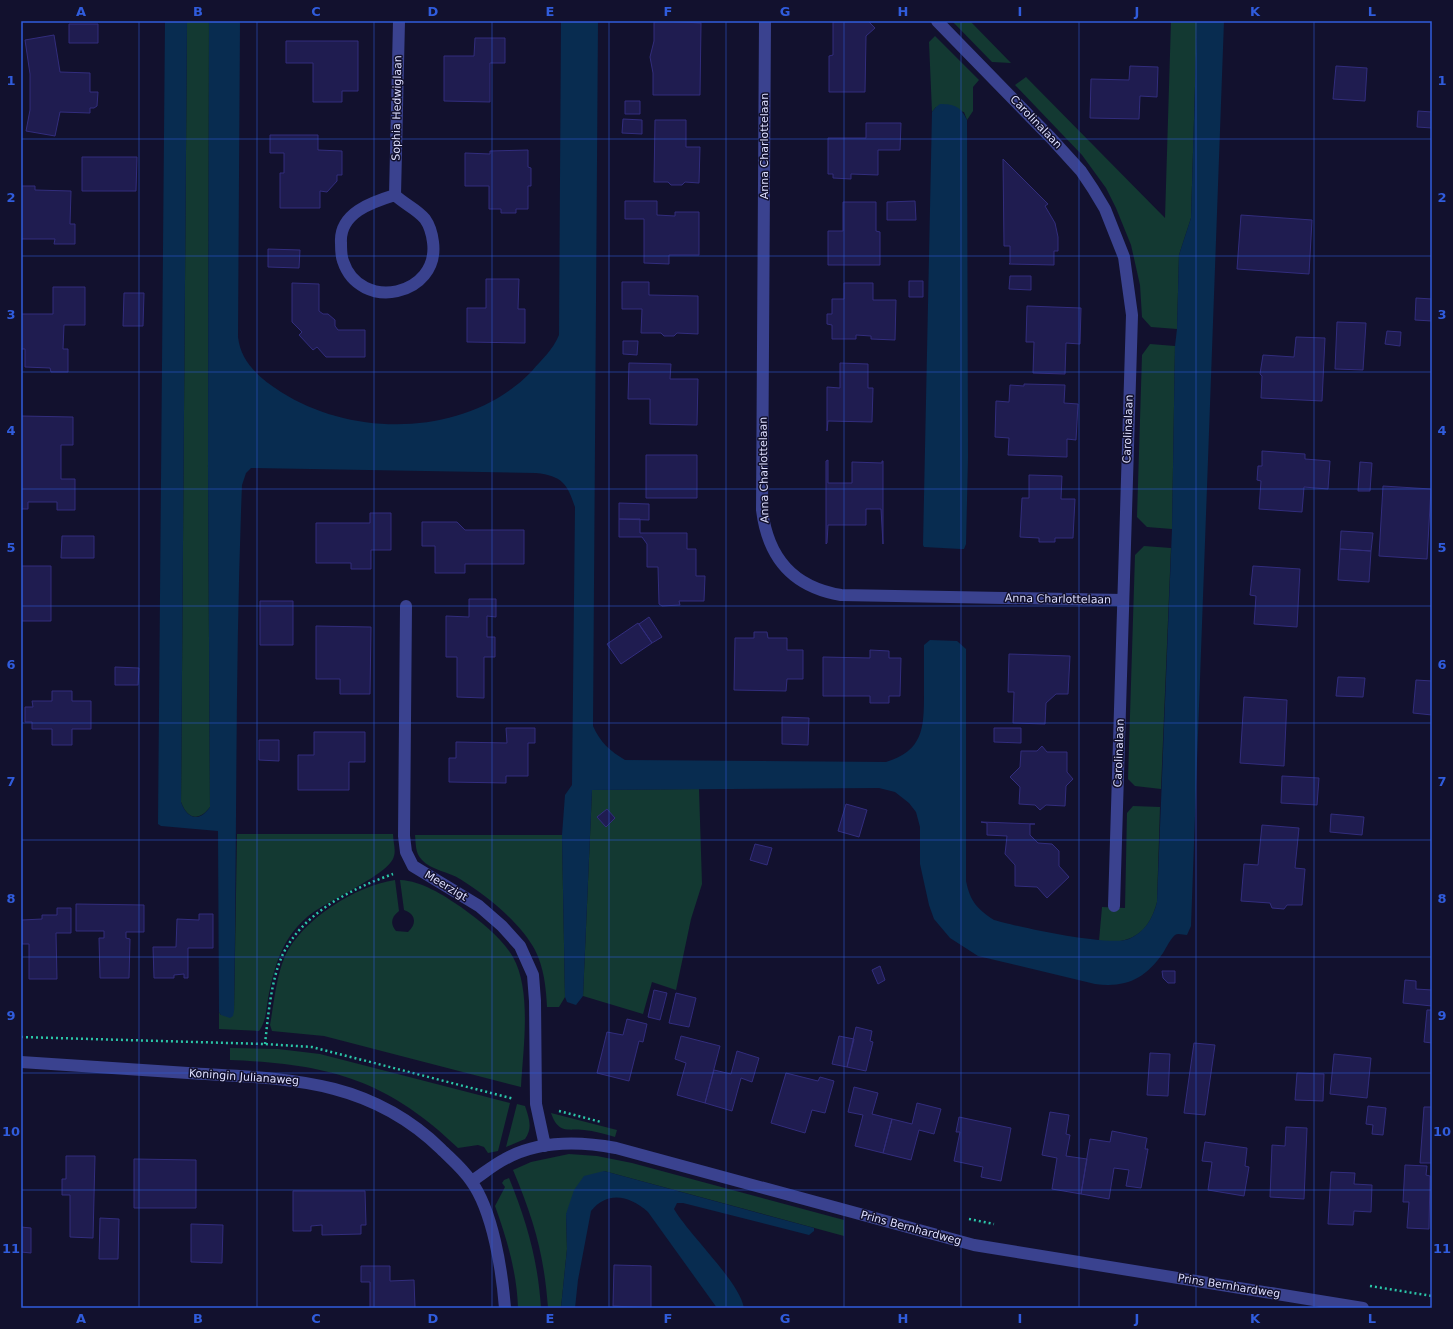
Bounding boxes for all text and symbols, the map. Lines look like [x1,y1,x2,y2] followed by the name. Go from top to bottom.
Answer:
[76,4,86,19] text: A
[193,4,203,19] text: B
[311,4,321,19] text: C
[428,4,439,19] text: D
[546,4,554,19] text: E
[664,4,672,19] text: F
[780,4,790,19] text: G
[898,4,908,19] text: H
[1018,4,1022,19] text: I
[1134,4,1139,19] text: J
[1250,4,1261,19] text: K
[1368,4,1376,19] text: L
[390,55,404,161] street label: Sophia Hedwiglaan
[6,73,16,88] text: 1
[1437,73,1447,88] text: 1
[758,93,771,199] street label: Anna Charlottelaan
[1007,93,1065,151] street label: Carolinalaan
[6,190,16,205] text: 2
[1437,190,1447,205] text: 2
[6,307,16,322] text: 3
[1437,307,1447,322] text: 3
[1120,394,1136,464] street label: Carolinalaan
[757,417,771,523] street label: Anna Charlottelaan
[6,423,16,438] text: 4
[1437,423,1447,438] text: 4
[6,540,16,555] text: 5
[1437,540,1447,555] text: 5
[1005,592,1111,606] street label: Anna Charlottelaan
[6,657,16,672] text: 6
[1437,657,1447,672] text: 6
[1111,718,1127,788] street label: Carolinalaan
[6,774,16,789] text: 7
[1437,774,1447,789] text: 7
[422,868,470,904] street label: Meerzigt
[6,891,16,906] text: 8
[1437,891,1447,906] text: 8
[6,1008,16,1023] text: 9
[1437,1008,1447,1023] text: 9
[188,1067,300,1087] street label: Koningin Julianaweg
[2,1124,20,1139] text: 10
[1433,1124,1451,1139] text: 10
[859,1208,963,1248] street label: Prins Bernhardweg
[2,1241,20,1256] text: 11
[1433,1241,1451,1256] text: 11
[1177,1271,1281,1301] street label: Prins Bernhardweg
[76,1311,86,1326] text: A
[193,1311,203,1326] text: B
[311,1311,321,1326] text: C
[428,1311,439,1326] text: D
[546,1311,554,1326] text: E
[664,1311,672,1326] text: F
[780,1311,790,1326] text: G
[898,1311,908,1326] text: H
[1018,1311,1022,1326] text: I
[1134,1311,1139,1326] text: J
[1250,1311,1261,1326] text: K
[1368,1311,1376,1326] text: L

